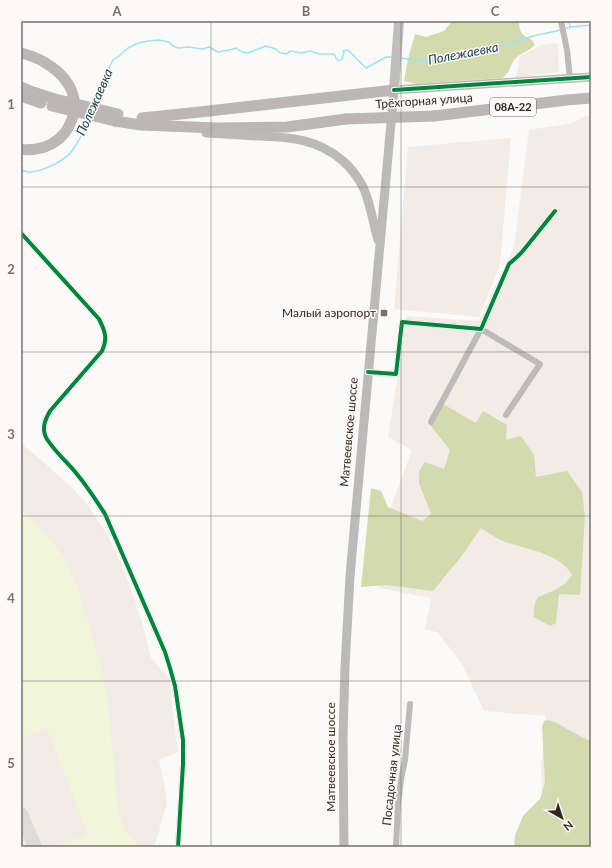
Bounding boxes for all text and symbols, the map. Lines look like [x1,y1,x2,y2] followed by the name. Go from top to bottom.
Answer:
[111,3,122,19] text: A
[302,3,311,19] text: B
[491,3,500,19] text: C
[426,38,500,68] water label: Полежаевка
[72,66,116,138] water label: Полежаевка
[375,90,473,111] street label: Трёхгорная улица
[7,96,15,112] text: 1
[490,98,536,116] road number: 08А-22
[7,261,15,277] text: 2
[282,305,376,320] place label: Малый аэропорт
[379,308,389,318] marker: Малый аэропорт
[336,377,361,487] street label: Матвеевское шоссе
[7,426,15,442] text: 3
[7,590,15,606] text: 4
[323,702,338,812] street label: Матвеевское шоссе
[379,723,404,826] street label: Посадочная улица
[7,755,15,771] text: 5
[542,798,582,838] north arrow
[561,818,576,834] text: N

